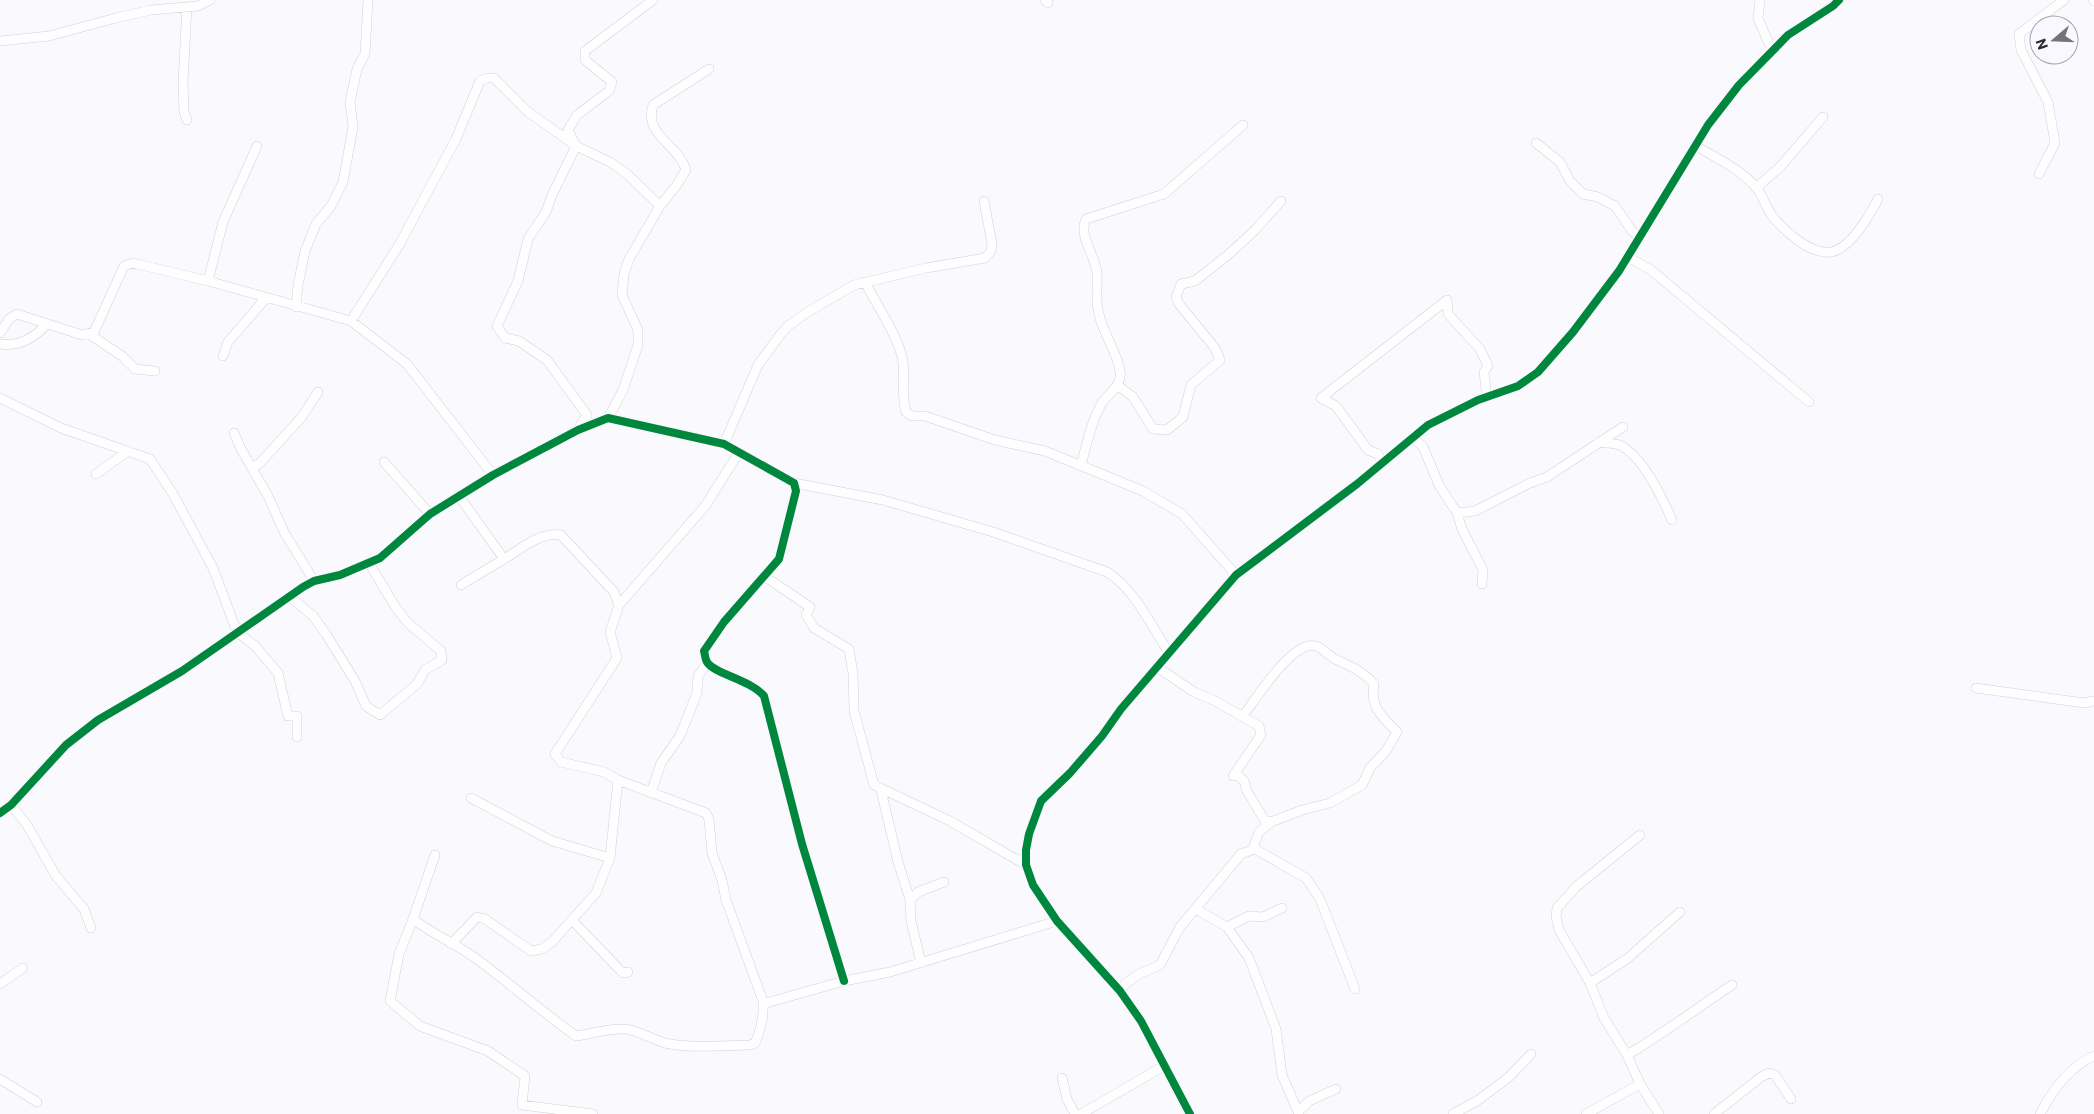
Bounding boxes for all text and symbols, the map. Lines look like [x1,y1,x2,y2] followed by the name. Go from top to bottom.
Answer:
[2029,15,2079,65] north arrow
[2031,37,2051,52] text: N

